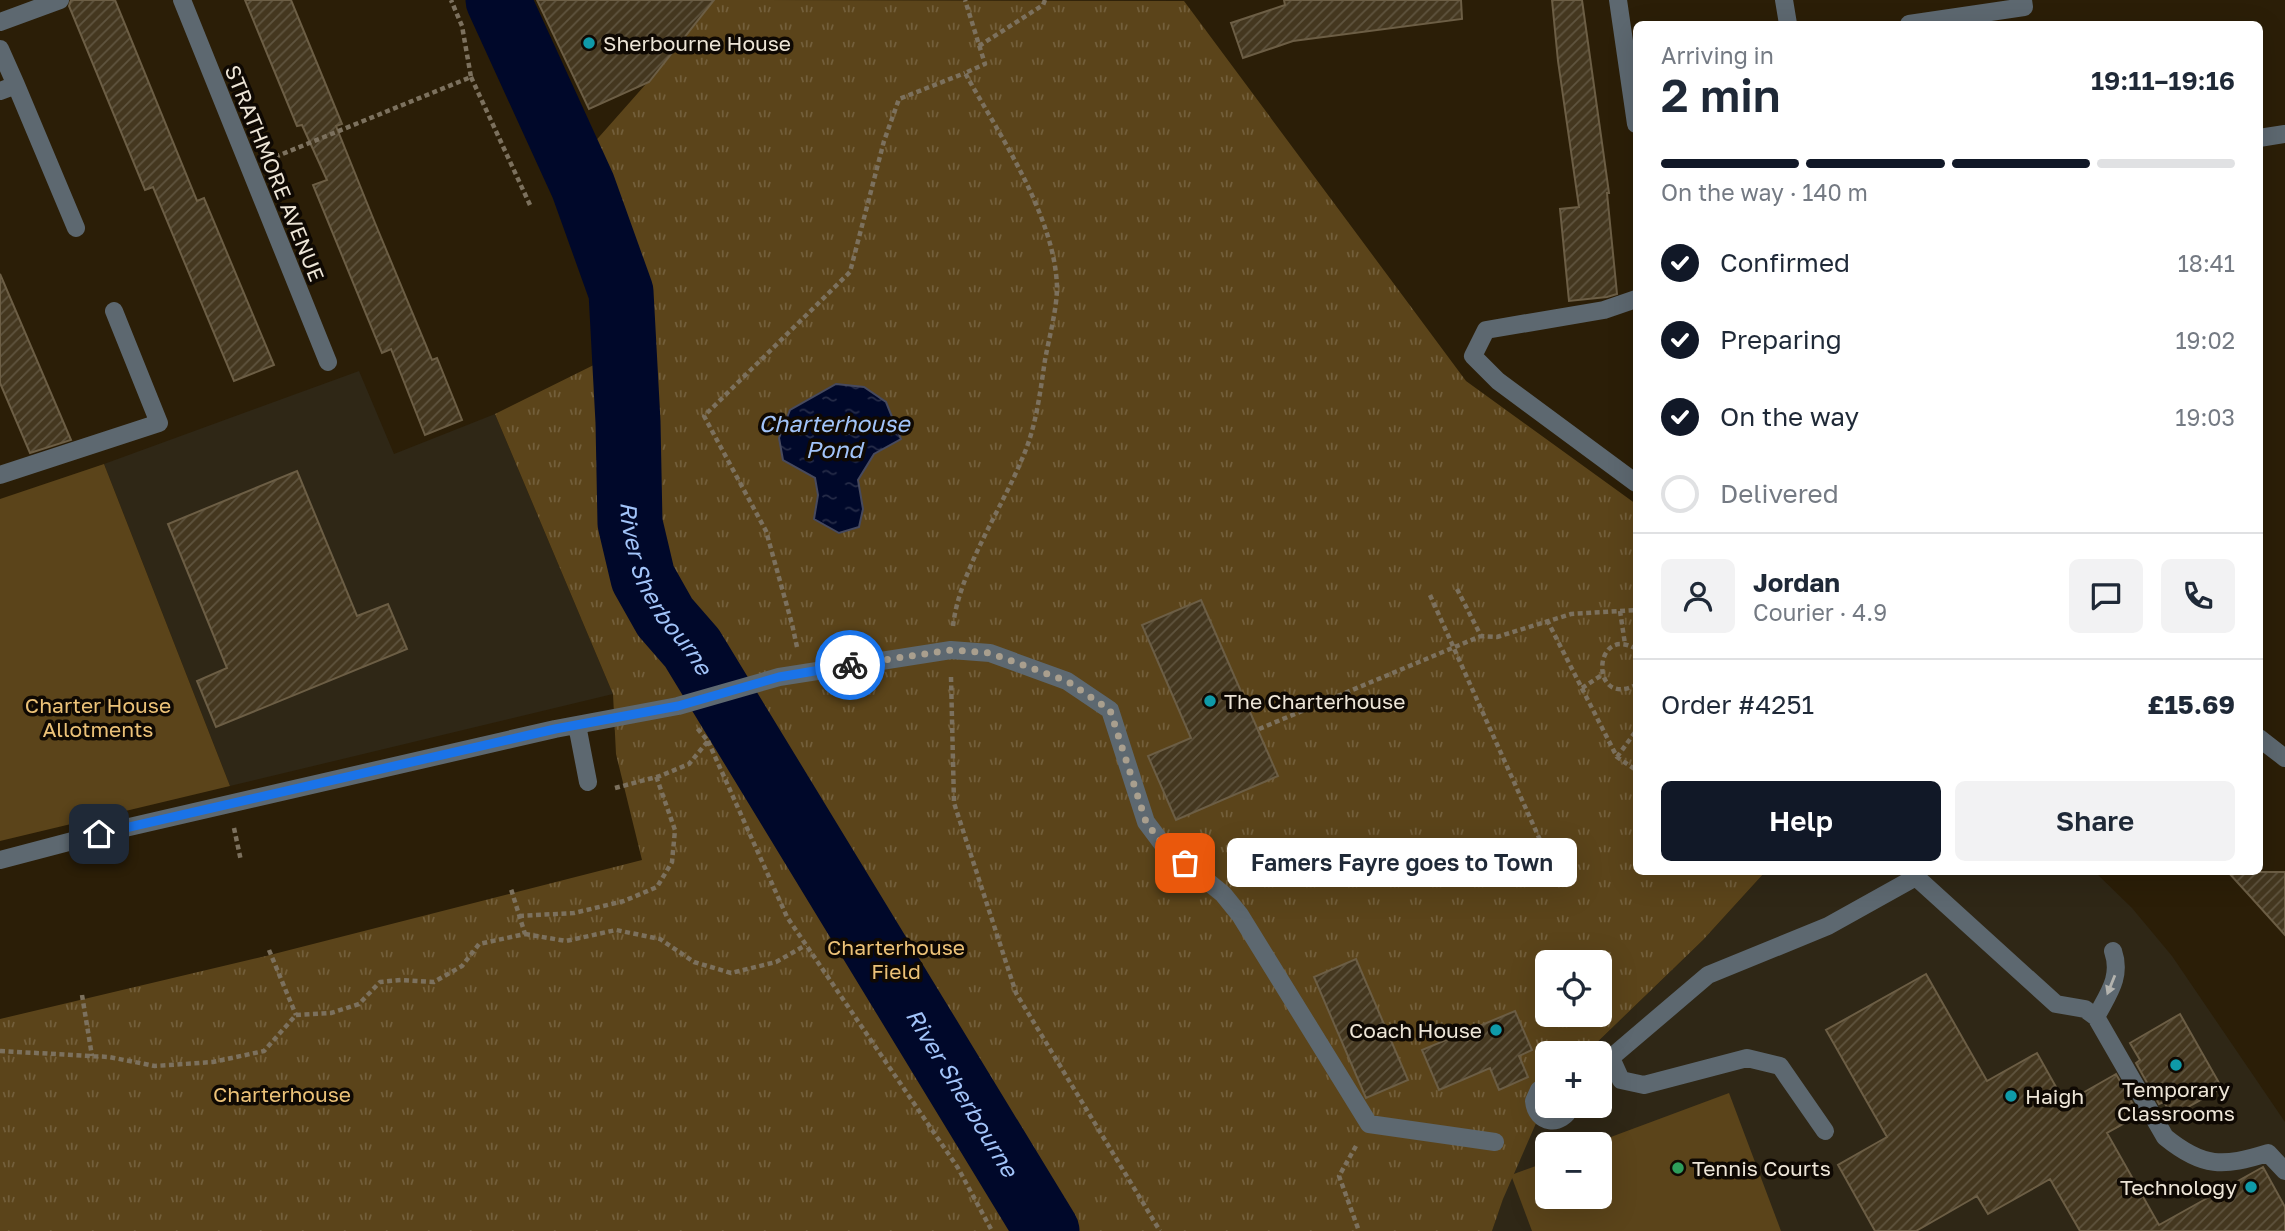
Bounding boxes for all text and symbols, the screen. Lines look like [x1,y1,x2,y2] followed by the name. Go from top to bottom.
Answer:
[603,30,791,56] place label: Sherbourne House
[581,35,597,51] marker: Sherbourne House
[1661,41,1774,69] text: Arriving in
[220,61,330,285] street label: STRATHMORE AVENUE
[2091,65,2235,96] text: 19:11–19:16
[1661,67,1781,122] text: 2 min
[1661,178,1868,206] text: On the way · 140 m
[1661,244,1699,282] icon: check
[1720,247,1850,278] text: Confirmed
[2178,249,2235,277] text: 18:41
[1661,321,1699,359] icon: check
[1720,324,1842,355] text: Preparing
[2175,326,2235,354] text: 19:02
[1661,398,1699,436] icon: check
[1720,401,1859,432] text: On the way
[2175,403,2235,431] text: 19:03
[758,409,911,463] water label: Charterhouse Pond
[1720,478,1839,509] text: Delivered
[616,501,720,681] water label: River Sherbourne
[1661,559,1735,633] button: person
[2069,559,2143,633] button: chat
[2161,559,2235,633] button: phone
[1753,567,1840,598] text: Jordan
[1753,598,1887,626] text: Courier · 4.9
[815,630,885,700] courier
[831,646,869,684] icon: bike
[1224,688,1405,714] place label: The Charterhouse
[1661,689,1814,720] text: Order #4251
[2147,689,2235,720] text: £15.69
[25,692,171,742] park label: Charter House Allotments
[1202,693,1218,709] marker: The Charterhouse
[1661,781,1941,861] button: Help
[1955,781,2235,861] button: Share
[69,804,129,864] pin
[80,815,118,853] icon: home
[1155,833,1215,893] pin
[1227,838,1577,888] callout: Famers Fayre goes to Town
[1166,844,1204,882] icon: bag
[1251,848,1553,876] text: Famers Fayre goes to Town
[827,934,965,984] park label: Charterhouse Field
[1535,950,1612,1209] map controls
[1535,950,1612,1027] button: locate
[2106,974,2117,995] one-way arrow
[901,1003,1025,1183] water label: River Sherbourne
[1349,1017,1482,1043] place label: Coach House
[1488,1022,1504,1038] marker: Coach House
[1535,1041,1612,1118] button: +
[2168,1057,2184,1073] marker: Temporary Classrooms
[2117,1076,2235,1126] place label: Temporary Classrooms
[213,1081,351,1107] park label: Charterhouse
[2025,1083,2084,1109] place label: Haigh
[2003,1088,2019,1104] marker: Haigh
[1535,1132,1612,1209] button: −
[1692,1155,1831,1181] place label: Tennis Courts
[1670,1160,1686,1176] marker: Tennis Courts
[2120,1174,2237,1200] place label: Technology
[2243,1179,2259,1195] marker: Technology

